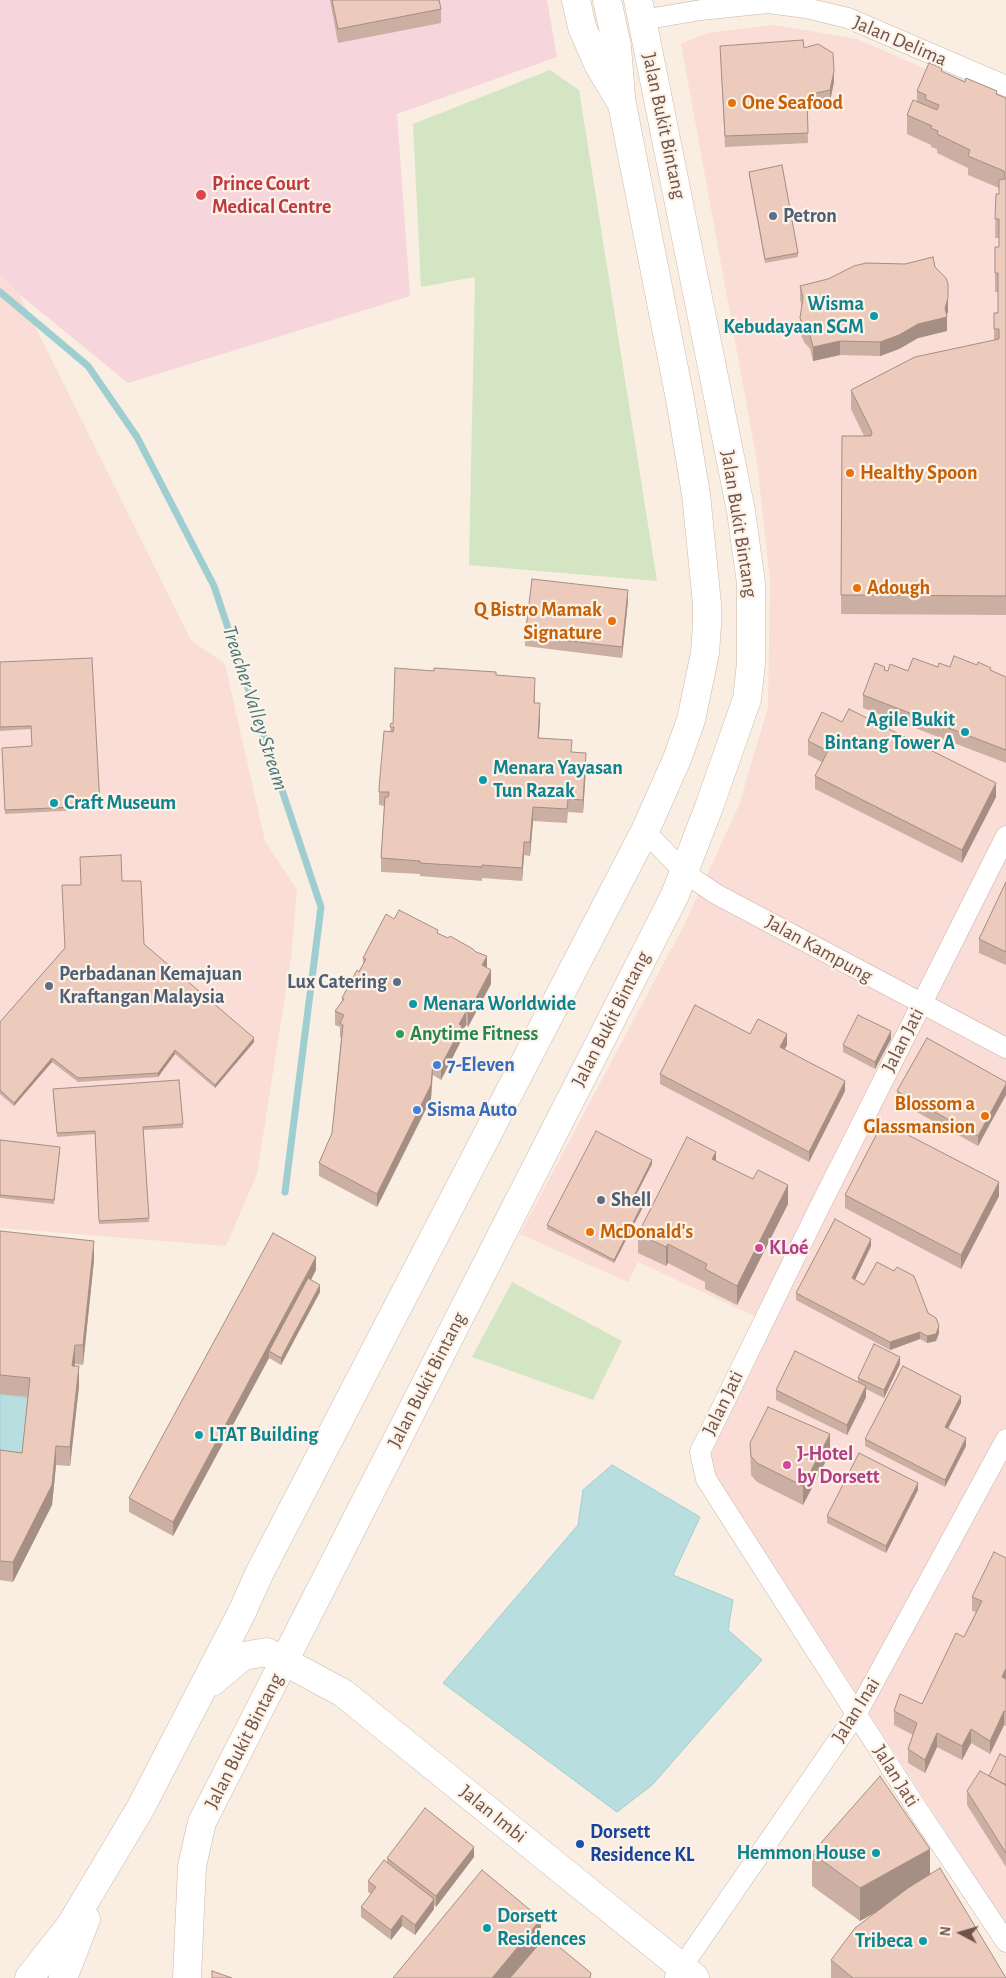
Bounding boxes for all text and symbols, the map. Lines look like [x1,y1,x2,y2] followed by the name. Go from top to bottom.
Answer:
[849,10,951,72] street label: Jalan Delima
[637,51,691,201] street label: Jalan Bukit Bintang
[742,91,843,115] place label: One Seafood
[726,97,738,109] marker: One Seafood
[212,172,331,219] place label: Prince Court Medical Centre
[194,188,208,202] marker: Prince Court Medical Centre
[783,204,837,228] place label: Petron
[767,210,779,222] marker: Petron
[723,292,864,339] place label: Wisma Kebudayaan SGM
[868,310,880,322] marker: Wisma Kebudayaan SGM
[716,449,762,599] street label: Jalan Bukit Bintang
[860,461,977,485] place label: Healthy Spoon
[844,467,856,479] marker: Healthy Spoon
[867,576,930,600] place label: Adough
[851,582,863,594] marker: Adough
[474,598,602,645] place label: Q Bistro Mamak Signature
[606,615,618,627] marker: Q Bistro Mamak Signature
[216,622,294,794] water label: Treacher Valley Stream
[824,708,955,755] place label: Agile Bukit Bintang Tower A
[959,726,971,738] marker: Agile Bukit Bintang Tower A
[493,756,623,803] place label: Menara Yayasan Tun Razak
[477,774,489,786] marker: Menara Yayasan Tun Razak
[64,791,176,815] place label: Craft Museum
[48,797,60,809] marker: Craft Museum
[761,910,877,988] street label: Jalan Kampung
[567,947,655,1091] street label: Jalan Bukit Bintang
[59,962,242,1009] place label: Perbadanan Kemajuan Kraftangan Malaysia
[287,970,387,994] place label: Lux Catering
[391,976,403,988] marker: Lux Catering
[43,980,55,992] marker: Perbadanan Kemajuan Kraftangan Malaysia
[423,992,576,1016] place label: Menara Worldwide
[407,998,419,1010] marker: Menara Worldwide
[877,1004,929,1076] street label: Jalan Jati
[410,1022,538,1046] place label: Anytime Fitness
[394,1028,406,1040] marker: Anytime Fitness
[447,1053,515,1077] place label: 7-Eleven
[431,1059,443,1071] marker: 7-Eleven
[864,1092,975,1139] place label: Blossom a Glassmansion
[427,1098,517,1122] place label: Sisma Auto
[411,1104,423,1116] marker: Sisma Auto
[979,1110,991,1122] marker: Blossom a Glassmansion
[611,1188,651,1212] place label: Shell
[595,1194,607,1206] marker: Shell
[600,1220,693,1244] place label: McDonald's
[584,1226,596,1238] marker: McDonald's
[769,1236,809,1260] place label: KLoé
[753,1242,765,1254] marker: KLoé
[383,1308,471,1452] street label: Jalan Bukit Bintang
[697,1367,749,1439] street label: Jalan Jati
[209,1423,318,1447] place label: LTAT Building
[193,1429,205,1441] marker: LTAT Building
[797,1442,880,1489] place label: J-Hotel by Dorsett
[781,1459,793,1471] marker: J-Hotel by Dorsett
[200,1669,288,1813] street label: Jalan Bukit Bintang
[827,1673,885,1747] street label: Jalan Inai
[868,1740,924,1812] street label: Jalan Jati
[455,1780,531,1848] street label: Jalan Imbi
[590,1820,695,1867] place label: Dorsett Residence KL
[574,1838,586,1850] marker: Dorsett Residence KL
[737,1841,866,1865] place label: Hemmon House
[870,1847,882,1859] marker: Hemmon House
[497,1904,586,1951] place label: Dorsett Residences
[936,1908,986,1958] north arrow
[481,1922,493,1934] marker: Dorsett Residences
[939,1926,954,1937] text: N
[855,1929,913,1953] place label: Tribeca
[917,1935,929,1947] marker: Tribeca

